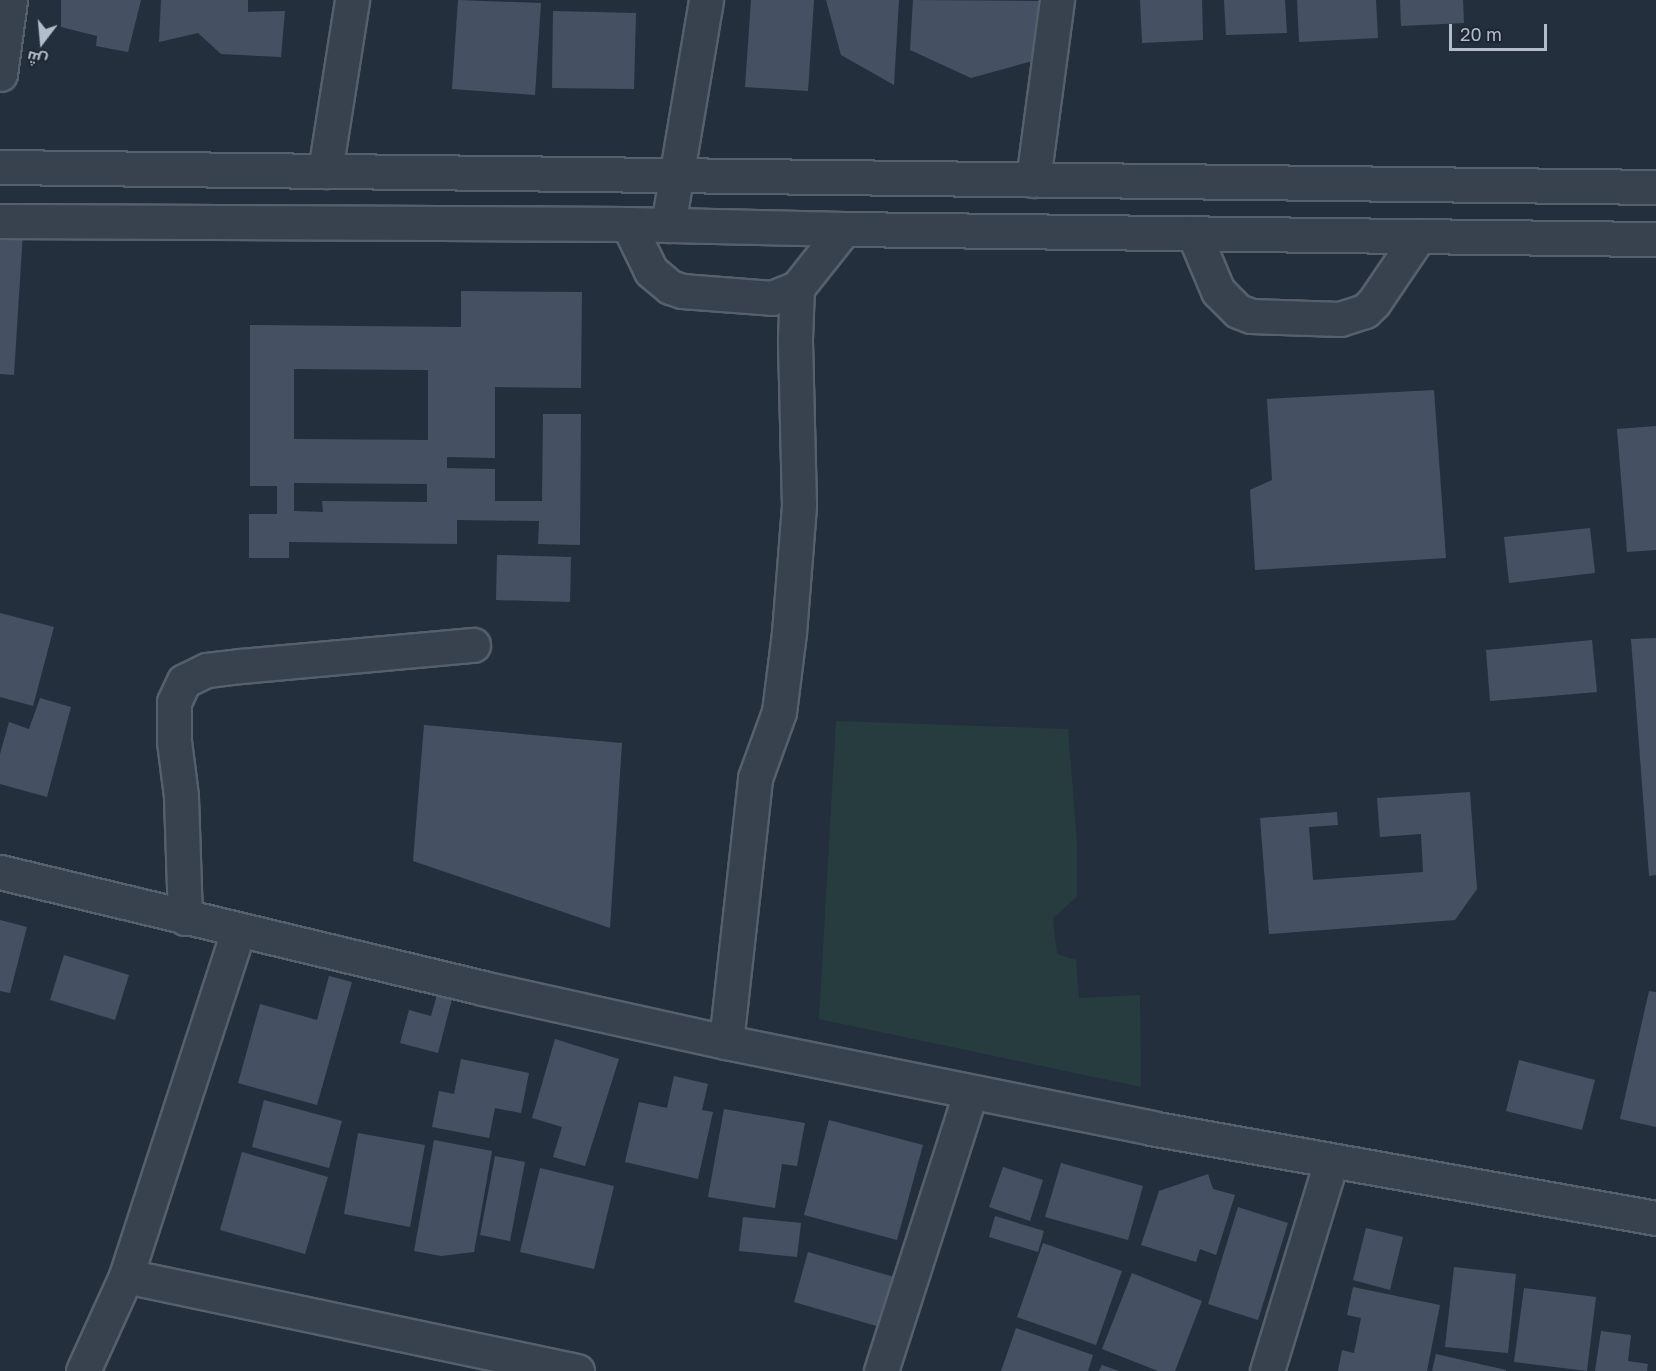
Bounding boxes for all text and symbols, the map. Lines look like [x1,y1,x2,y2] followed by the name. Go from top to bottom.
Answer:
[12,12,72,72] north arrow
[1452,12,1550,50] scale bar
[1460,23,1502,45] text: 20 m
[24,47,50,72] text: ش

